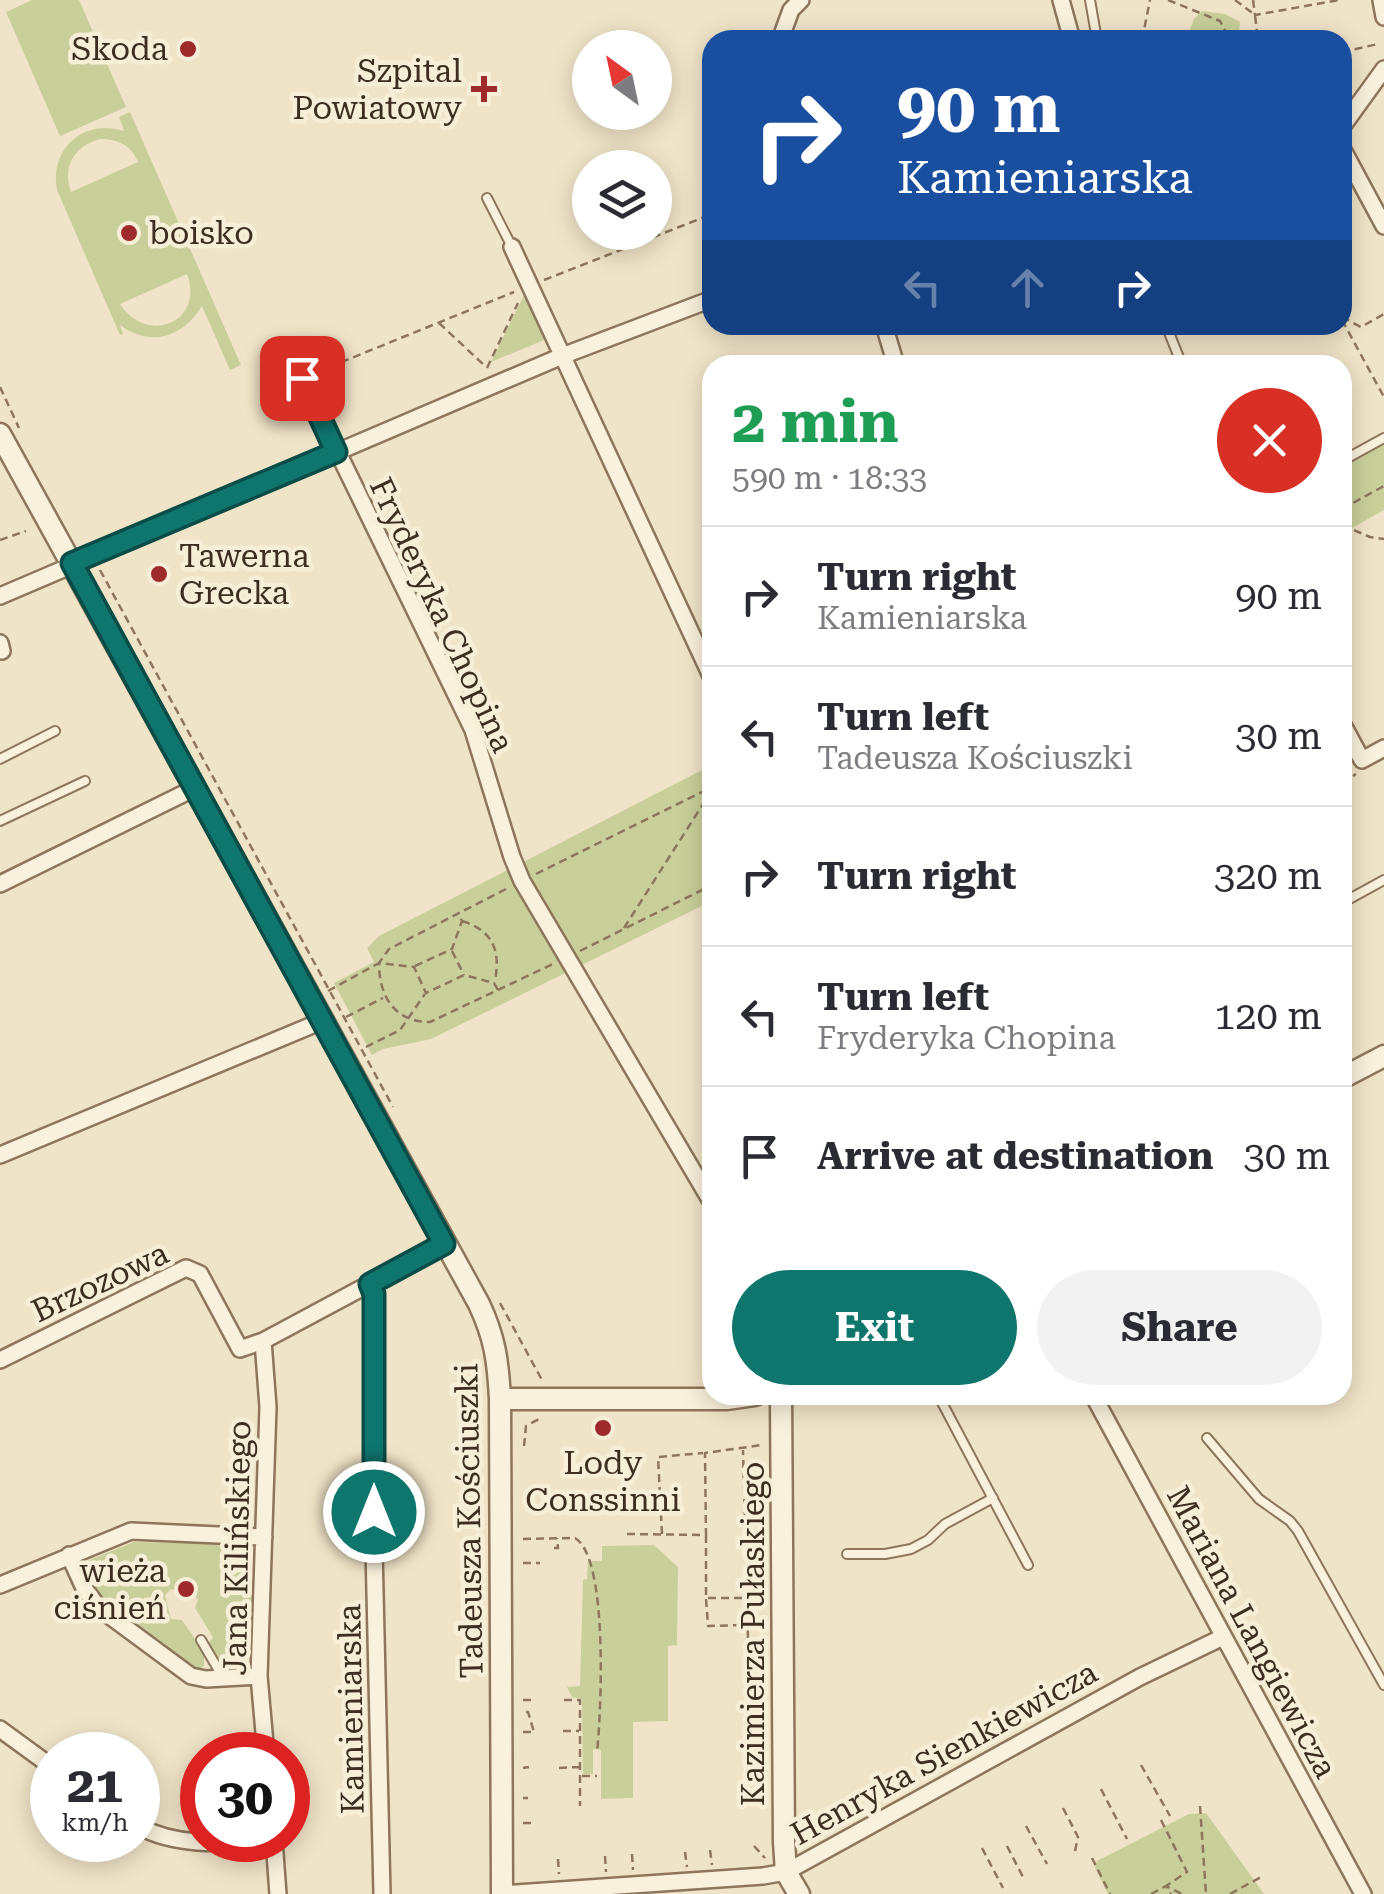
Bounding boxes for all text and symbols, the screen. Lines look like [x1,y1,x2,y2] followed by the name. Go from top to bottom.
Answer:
[71,30,168,68] place label: Skoda
[572,30,672,130] north arrow
[572,30,672,250] map controls
[177,38,199,60] marker: Skoda
[293,52,462,127] place label: Szpital Powiatowy
[897,67,1061,149] text: 90 m
[732,70,862,200] icon: right
[471,76,497,102] marker: Szpital Powiatowy
[572,150,672,250] button: layers
[897,151,1193,204] text: Kamieniarska
[149,214,254,252] place label: boisko
[118,222,140,244] marker: boisko
[895,260,950,315] icon: left
[1000,260,1055,315] icon: ahead
[1105,260,1160,315] icon: right
[260,336,345,421] pin
[275,351,330,406] icon: arrive
[732,386,899,457] text: 2 min
[1217,388,1322,493] button: close
[732,459,927,497] text: 590 m · 18:33
[362,472,522,758] street label: Fryderyka Chopina
[179,537,310,612] place label: Tawerna Grecka
[817,555,1016,599] text: Turn right
[148,563,170,585] marker: Tawerna Grecka
[732,569,787,624] icon: right
[1235,574,1322,618] text: 90 m
[817,599,1027,637] text: Kamieniarska
[817,695,989,739] text: Turn left
[732,709,787,764] icon: left
[1235,714,1322,758] text: 30 m
[817,739,1133,777] text: Tadeusza Kościuszki
[732,849,787,904] icon: right
[817,854,1016,898] text: Turn right
[1214,854,1322,898] text: 320 m
[817,975,989,1019] text: Turn left
[732,989,787,1044] icon: left
[1214,994,1322,1038] text: 120 m
[817,1019,1116,1057] text: Fryderyka Chopina
[732,1129,787,1184] icon: arrive
[817,1134,1213,1178] text: Arrive at destination
[1243,1134,1330,1178] text: 30 m
[26,1234,174,1330] street label: Brzozowa
[732,1270,1017,1385] button: Exit
[1037,1270,1322,1385] button: Share
[447,1363,491,1679] street label: Tadeusza Kościuszki
[592,1417,614,1439] marker: Lody Conssinni
[216,1420,258,1676] street label: Jana Kilińskiego
[525,1444,681,1519] place label: Lody Conssinni
[322,1460,426,1564] position arrow
[734,1462,772,1806] street label: Kazimierza Pułaskiego
[1159,1480,1345,1784] street label: Mariana Langiewicza
[53,1552,166,1627] place label: wieża ciśnień
[175,1578,197,1600] marker: wieża ciśnień
[330,1604,372,1814] street label: Kamieniarska
[784,1653,1104,1853] street label: Henryka Sienkiewicza
[180,1732,310,1862] speed limit sign: 30
[67,1756,123,1814] text: 21
[62,1808,128,1837] text: km/h

